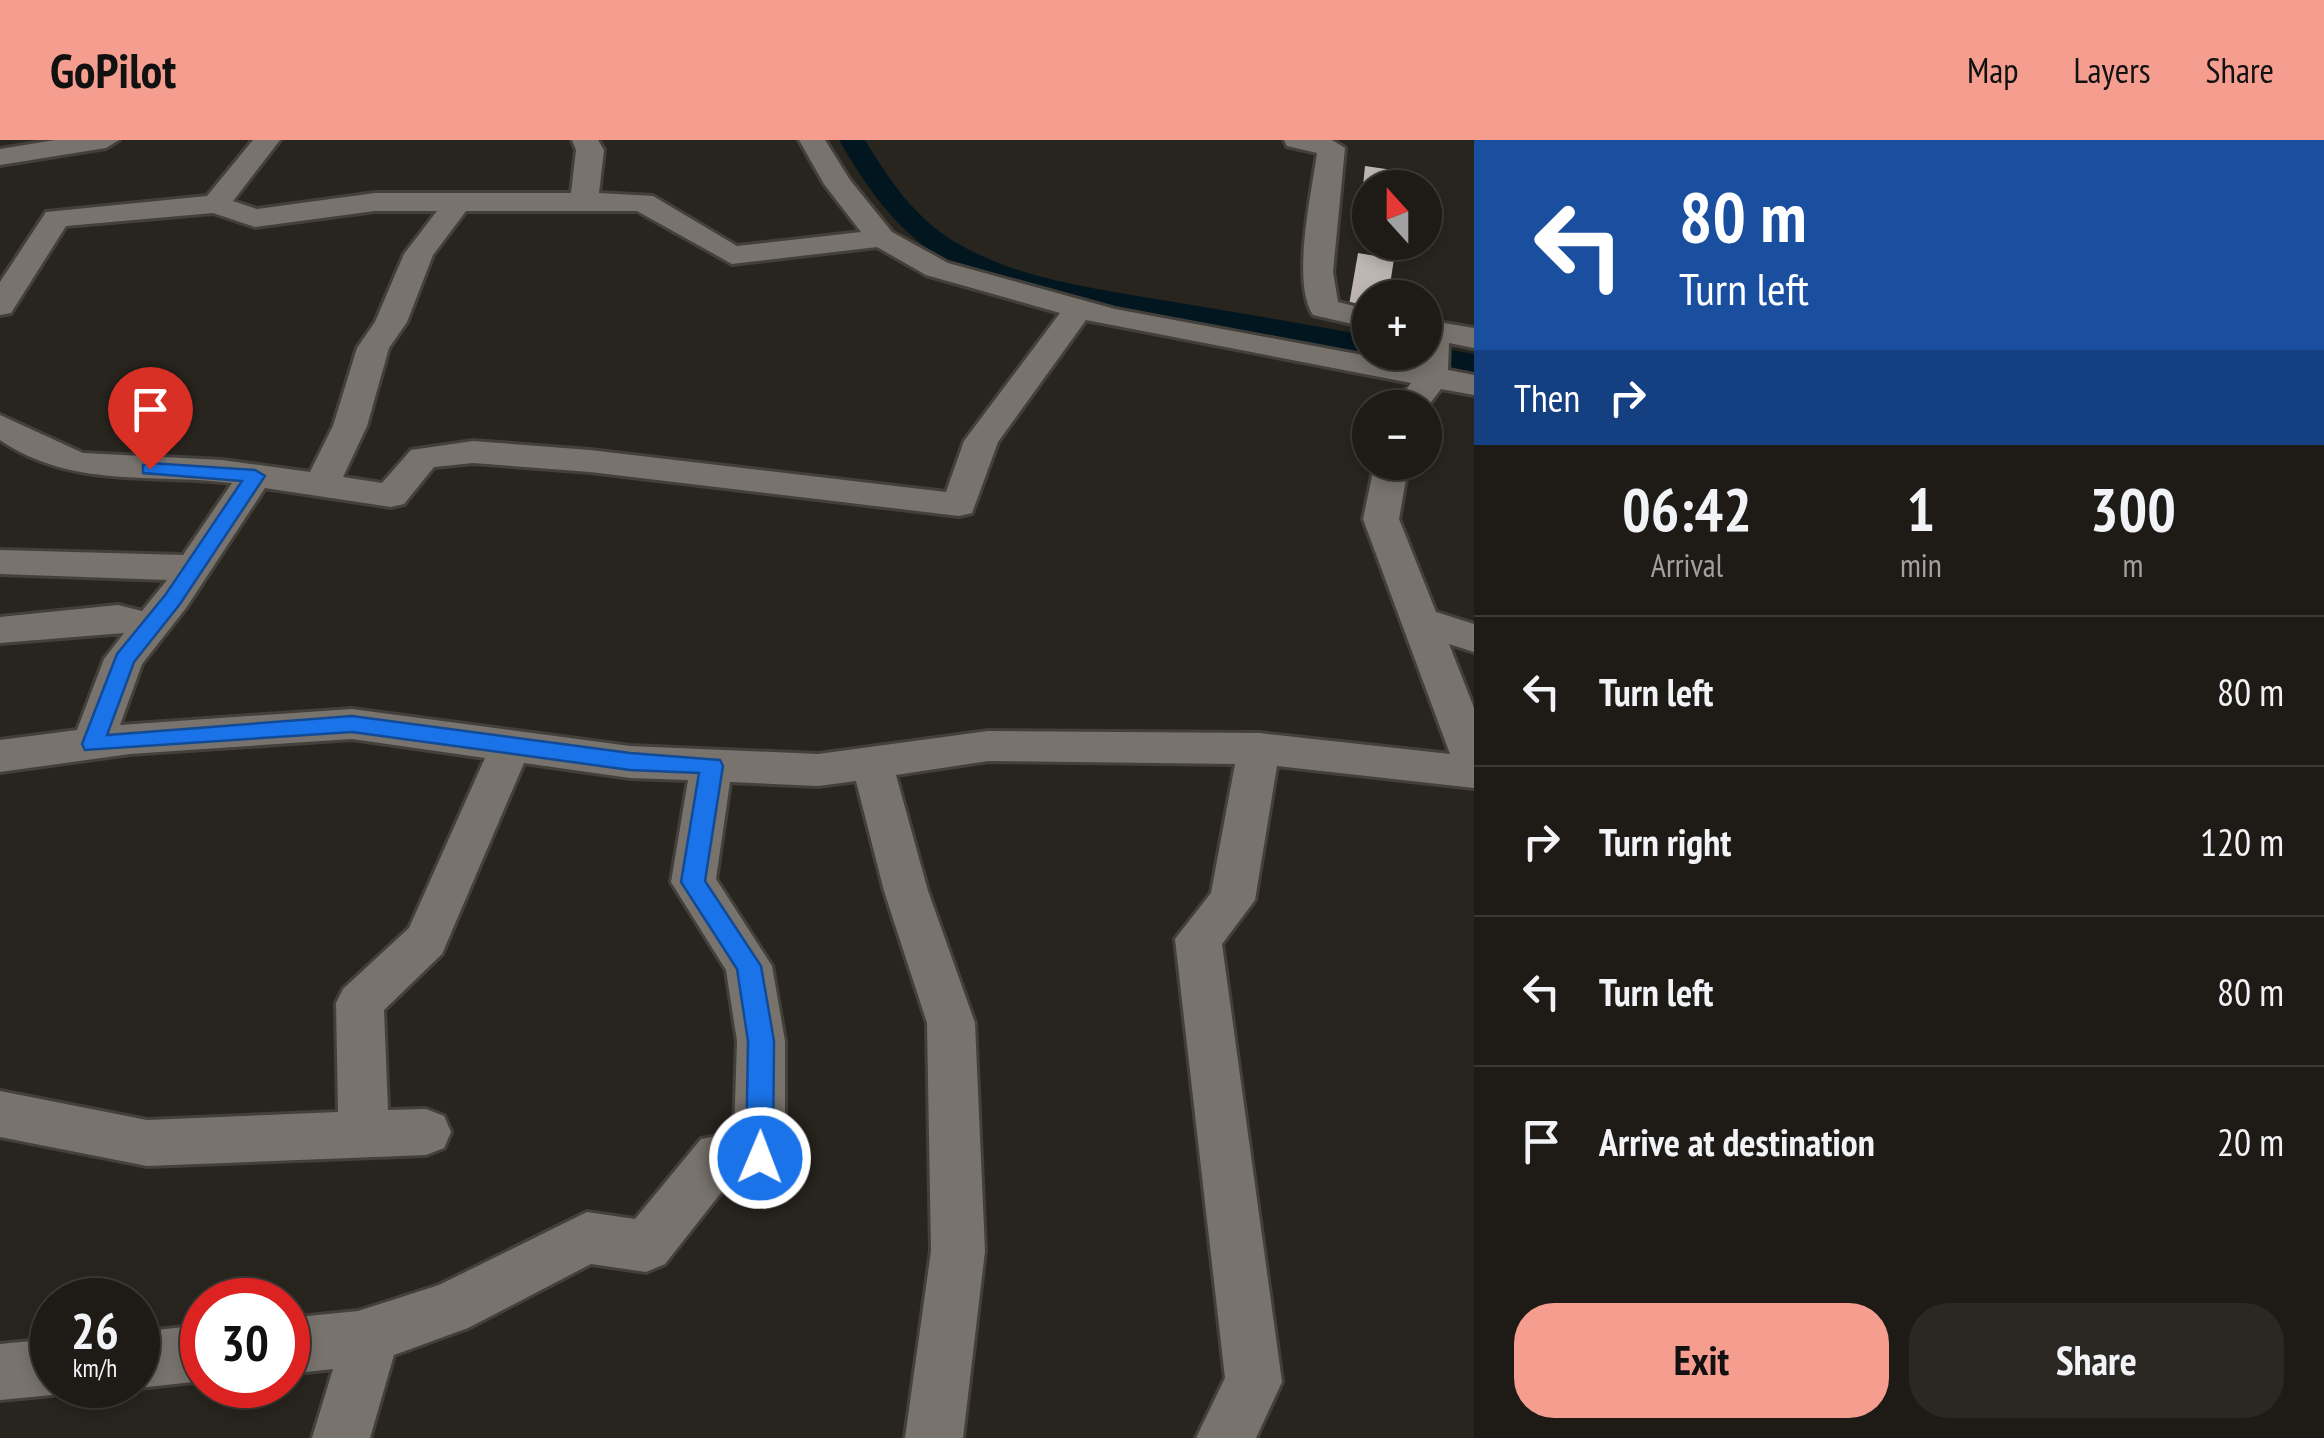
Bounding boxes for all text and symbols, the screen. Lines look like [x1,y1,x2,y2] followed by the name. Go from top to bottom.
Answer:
[50,39,176,101] text: GoPilot
[1967,47,2018,93] text: Map
[2073,47,2151,93] text: Layers
[2206,47,2274,93] text: Share
[1352,170,1442,260] north arrow
[1352,170,1442,480] map controls
[1679,171,1807,261] text: 80 m
[1514,180,1644,310] icon: left
[1679,259,1809,317] text: Turn left
[1352,280,1442,370] button: +
[108,367,193,470] pin
[1600,370,1655,425] icon: right
[1514,373,1580,422] text: Then
[123,382,178,437] icon: arrive
[1352,390,1442,480] button: −
[1622,470,1752,548] text: 06:42
[1907,470,1935,548] text: 1
[2090,470,2176,548] text: 300
[1651,544,1723,586] text: Arrival
[1900,544,1942,586] text: min
[2122,544,2143,586] text: m
[1514,664,1569,719] icon: left
[1599,667,1713,716] text: Turn left
[2217,667,2284,716] text: 80 m
[1514,814,1569,869] icon: right
[1599,817,1731,866] text: Turn right
[2200,817,2284,866] text: 120 m
[1514,964,1569,1019] icon: left
[1599,967,1713,1016] text: Turn left
[2217,967,2284,1016] text: 80 m
[708,1106,812,1210] position arrow
[1514,1114,1569,1169] icon: arrive
[1599,1117,1875,1166] text: Arrive at destination
[2217,1117,2284,1166] text: 20 m
[180,1278,310,1408] speed limit sign: 30
[71,1298,119,1363] text: 26
[1514,1303,1889,1418] button: Exit
[1909,1303,2284,1418] button: Share
[73,1352,117,1384] text: km/h

